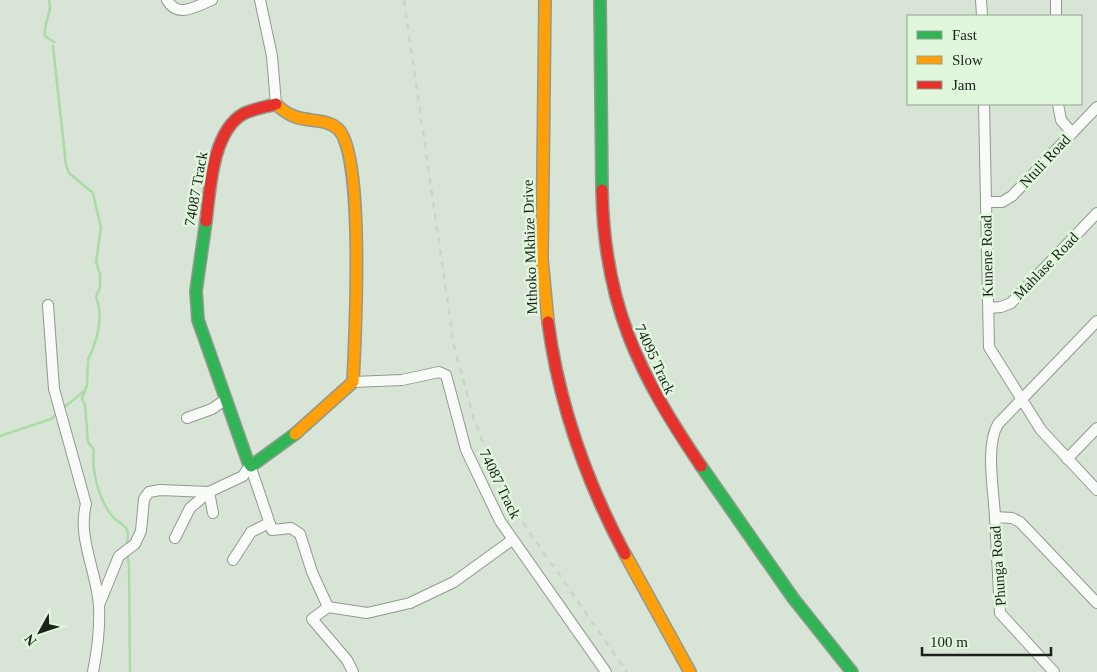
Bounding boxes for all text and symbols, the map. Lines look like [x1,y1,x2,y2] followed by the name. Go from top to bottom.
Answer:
[907,15,1082,105] legend
[952,27,978,43] text: Fast
[952,52,983,68] text: Slow
[952,77,976,93] text: Jam
[1017,131,1074,191] street label: Ntuli Road
[182,150,211,228] street label: 74087 Track
[520,179,540,315] street label: Mthoko Mkhize Drive
[978,214,996,297] street label: Kunene Road
[1010,229,1082,303] street label: Mahlase Road
[632,321,678,397] street label: 74095 Track
[476,447,524,522] street label: 74087 Track
[987,525,1009,607] street label: Phunga Road
[15,607,65,657] north arrow
[922,624,1051,656] scale bar
[21,631,39,649] text: N
[930,634,968,650] text: 100 m

